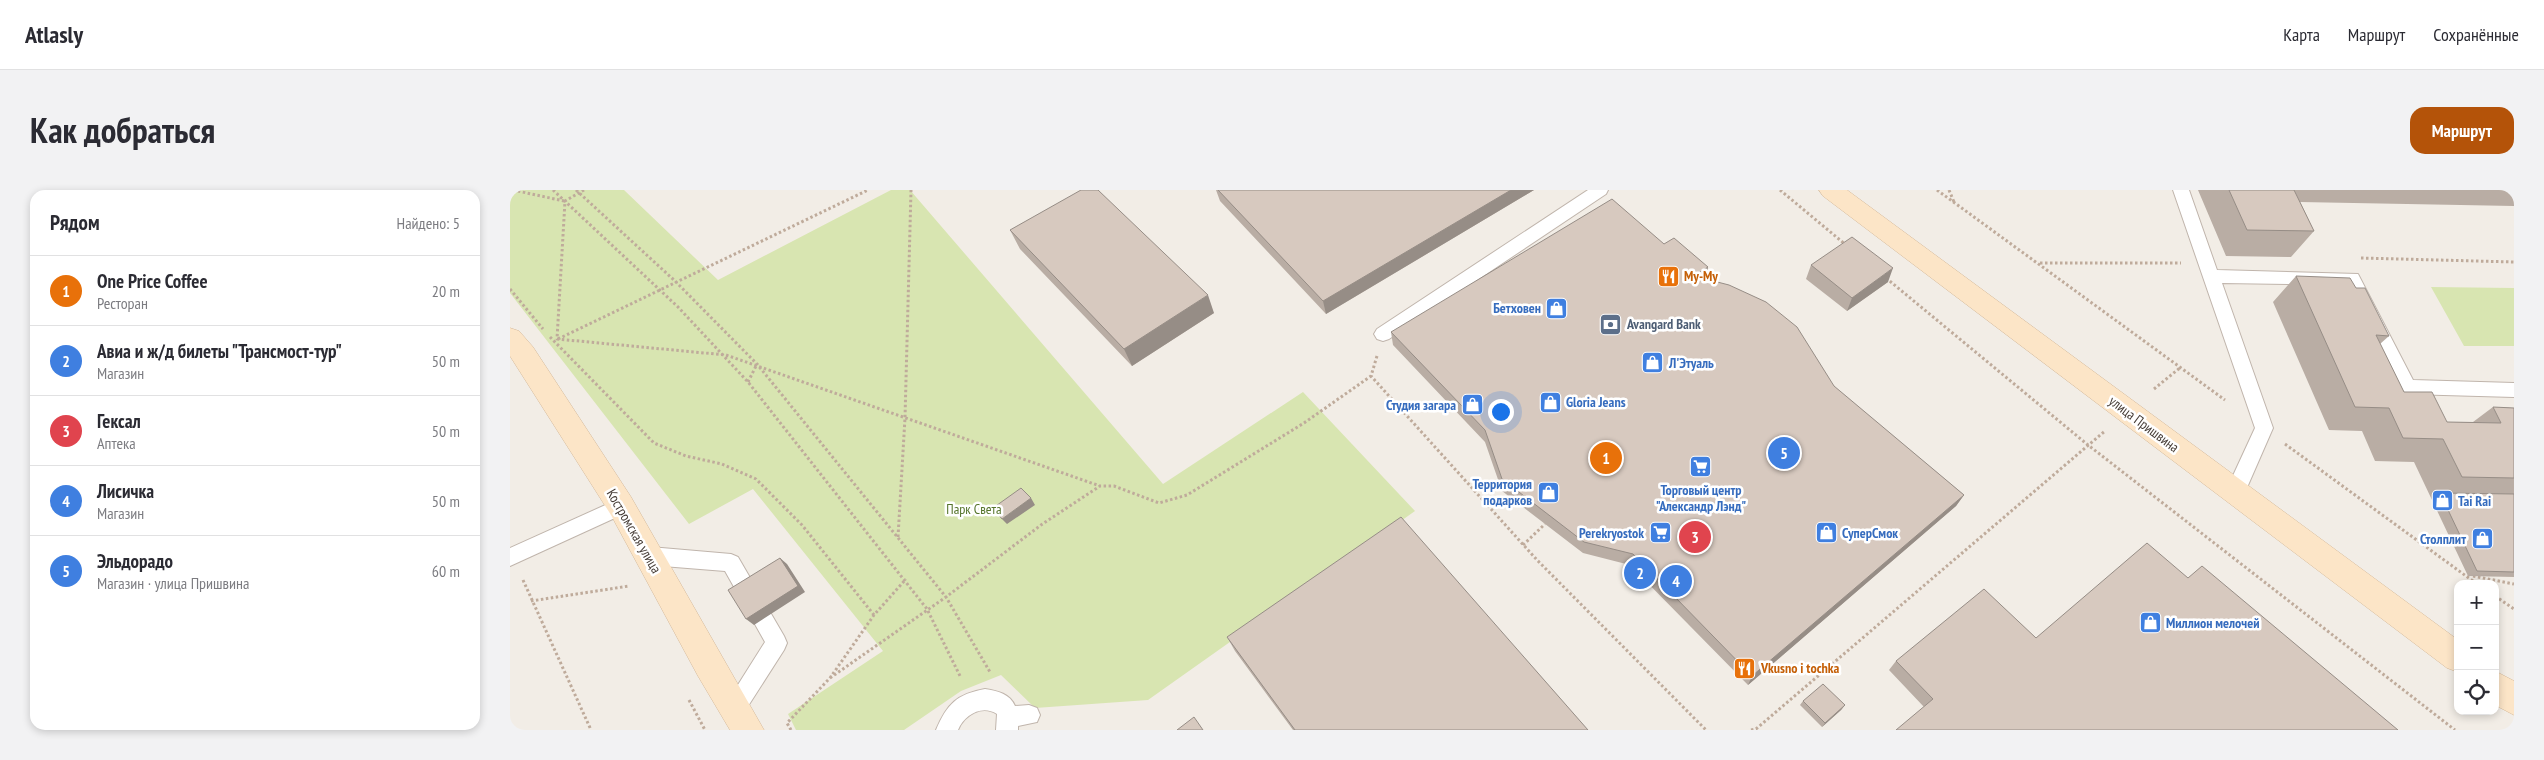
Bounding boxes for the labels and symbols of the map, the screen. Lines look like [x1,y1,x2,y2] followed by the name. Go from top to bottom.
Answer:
[1656,264,1680,288] restaurant icon: Му-Му
[1684,267,1718,285] place label: Му-Му
[1545,296,1569,320] shop icon: Бетховен
[1493,299,1541,317] place label: Бетховен
[1599,312,1623,336] bank icon: Avangard Bank
[1626,315,1701,333] place label: Avangard Bank
[1641,351,1665,375] shop icon: Л'Этуаль
[1668,354,1714,372] place label: Л'Этуаль
[1538,390,1562,414] shop icon: Gloria Jeans
[2105,392,2183,456] street label: улица Пришвина
[1460,393,1484,417] shop icon: Студия загара
[1566,393,1626,411] place label: Gloria Jeans
[1386,396,1456,414] place label: Студия загара
[1488,399,1514,425] your location
[1768,434,1800,472] pin: 5
[1590,439,1622,477] pin: 1
[1689,455,1713,479] supermarket icon: Торговый центр "Александр Лэнд"
[1473,475,1532,509] place label: Территория подарков
[1536,480,1560,504] shop icon: Территория подарков
[1656,481,1746,515] place label: Торговый центр "Александр Лэнд"
[603,486,665,576] street label: Костромская улица
[2430,489,2454,513] shop icon: Tai Rai
[2458,492,2491,510] place label: Tai Rai
[946,500,1002,518] park label: Парк Света
[1679,518,1711,556] pin: 3
[1648,521,1672,545] supermarket icon: Perekryostok
[1814,521,1838,545] shop icon: СуперСмок
[1579,524,1644,542] place label: Perekryostok
[1842,524,1898,542] place label: СуперСмок
[2470,527,2494,551] shop icon: Столплит
[2420,530,2466,548] place label: Столплит
[1624,554,1656,592] pin: 2
[1660,562,1692,600] pin: 4
[2138,611,2162,635] shop icon: Миллион мелочей
[2166,614,2259,632] place label: Миллион мелочей
[1733,656,1757,680] restaurant icon: Vkusno i tochka
[1760,659,1840,677] place label: Vkusno i tochka

